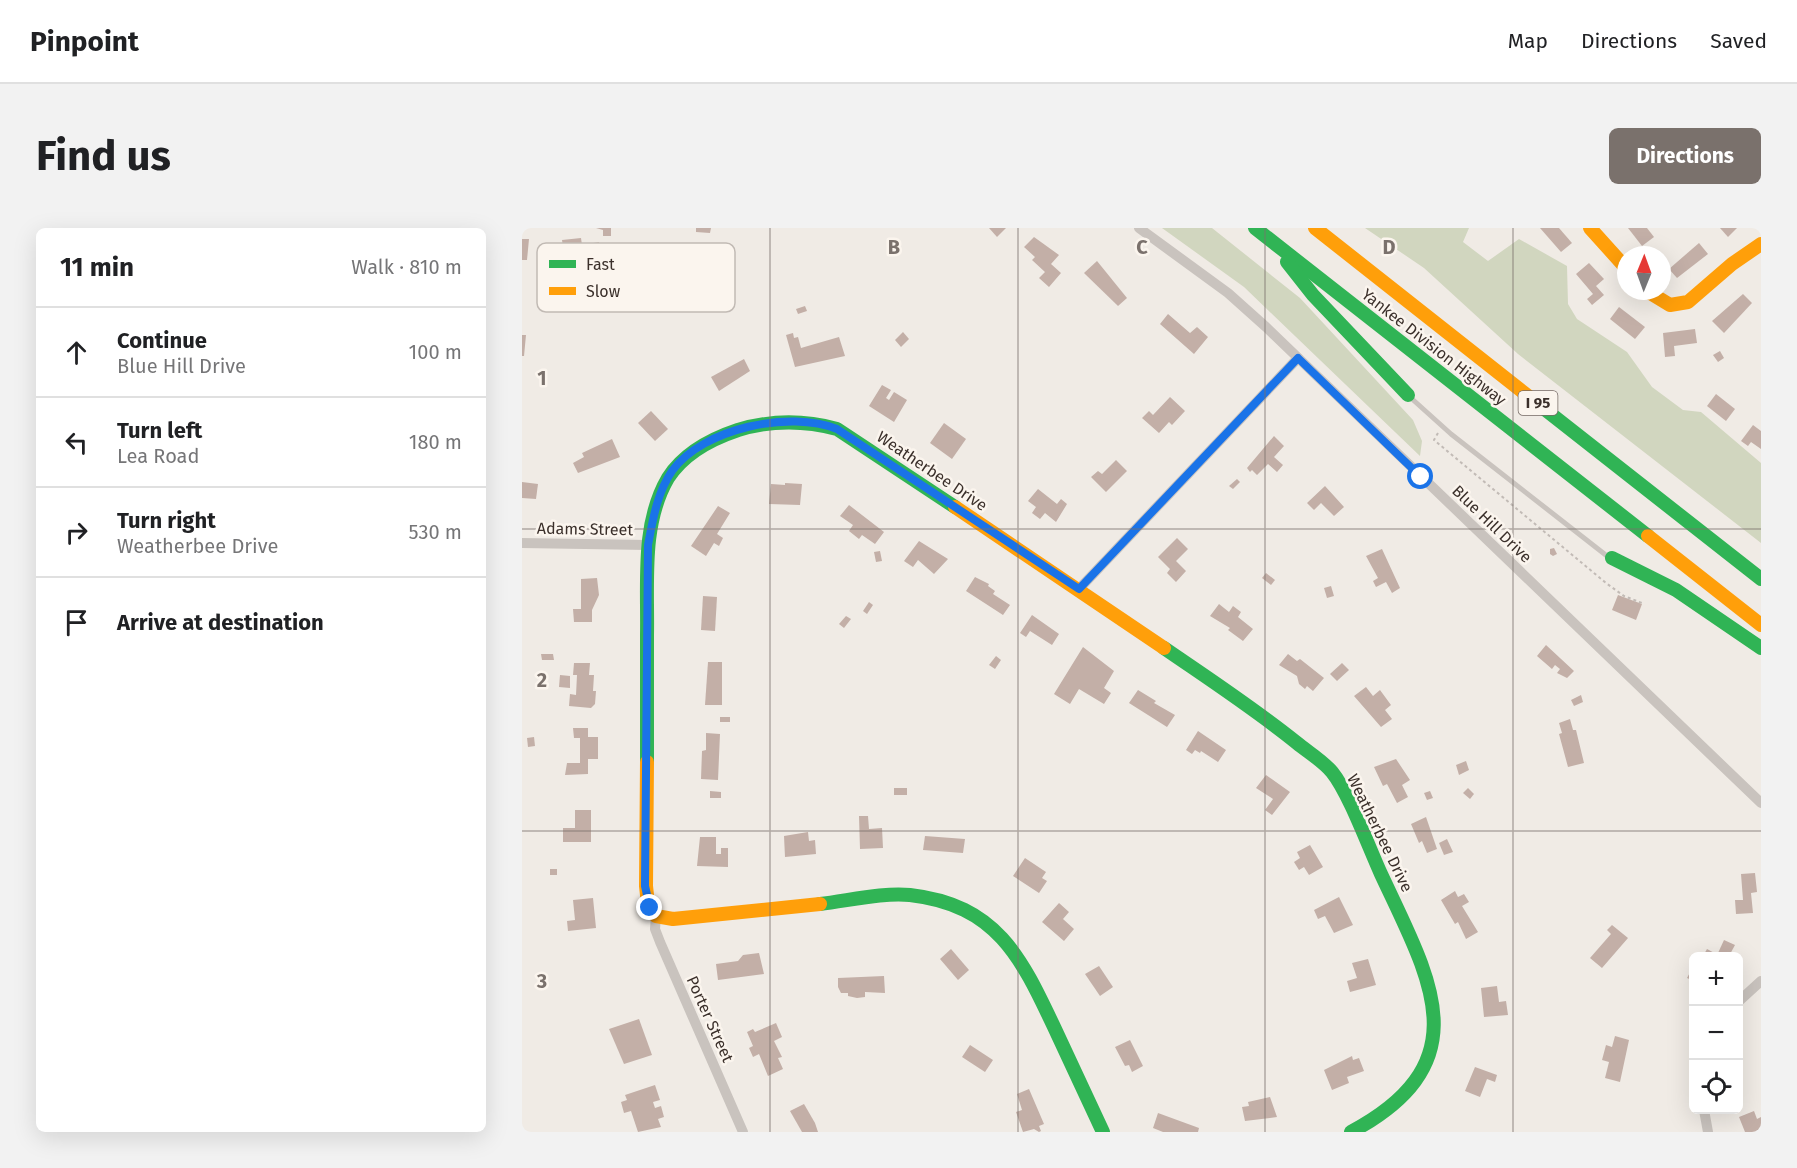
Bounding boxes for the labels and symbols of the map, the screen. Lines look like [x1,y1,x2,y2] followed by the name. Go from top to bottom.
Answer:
[888,235,900,259] text: B
[1136,235,1148,259] text: C
[1382,235,1396,259] text: D
[537,243,735,312] legend
[1617,246,1671,300] north arrow
[586,255,615,274] text: Fast
[586,282,621,301] text: Slow
[1358,285,1510,409] street label: Yankee Division Highway
[537,366,547,390] text: 1
[1518,391,1558,415] road number: I 95
[873,427,991,515] street label: Weatherbee Drive
[1407,463,1433,489] route start
[1448,481,1536,567] street label: Blue Hill Drive
[537,519,634,539] street label: Adams Street
[537,668,547,692] text: 2
[1343,771,1417,895] street label: Weatherbee Drive
[636,894,662,920] route end
[536,969,547,993] text: 3
[683,973,738,1065] street label: Porter Street

